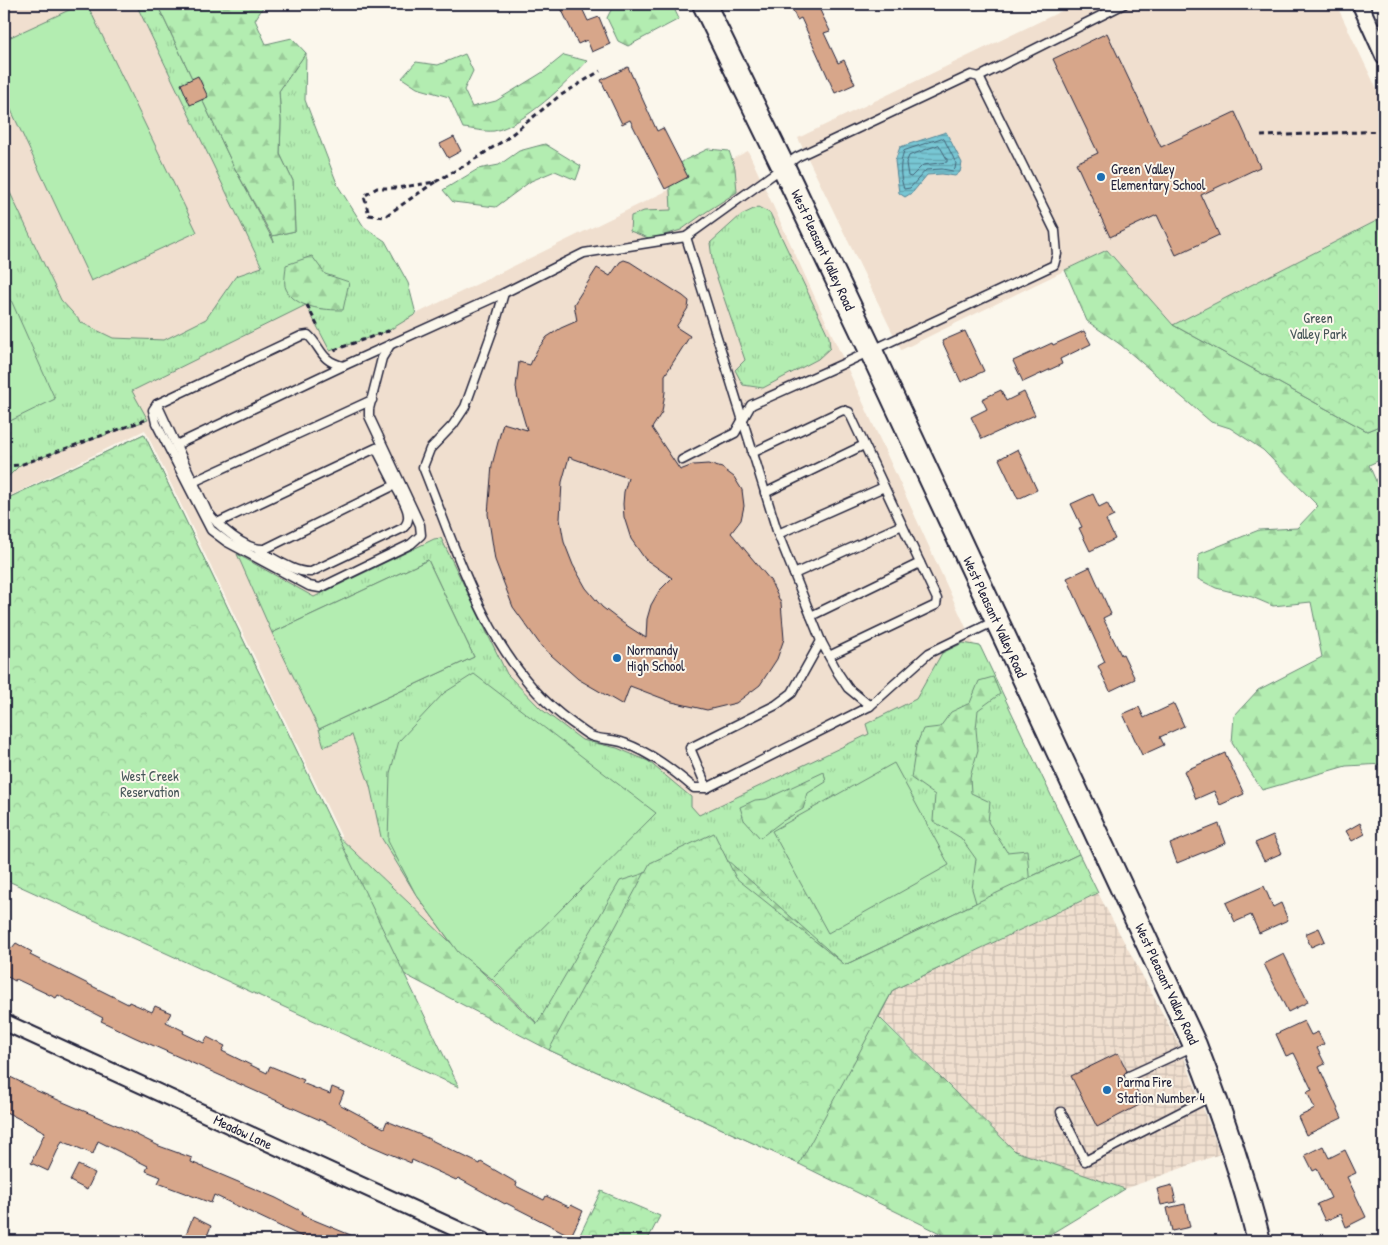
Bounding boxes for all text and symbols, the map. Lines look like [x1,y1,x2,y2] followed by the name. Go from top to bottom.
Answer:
[1111,159,1206,195] place label: Green Valley Elementary School
[1095,171,1107,183] marker: Green Valley Elementary School
[786,186,860,314] street label: West Pleasant Valley Road
[1289,308,1347,344] park label: Green Valley Park
[958,553,1032,681] street label: West Pleasant Valley Road
[627,640,685,676] place label: Normandy High School
[611,652,623,664] marker: Normandy High School
[120,766,180,801] park label: West Creek Reservation
[1130,920,1204,1048] street label: West Pleasant Valley Road
[1117,1072,1205,1107] place label: Parma Fire Station Number 4
[1101,1084,1113,1096] marker: Parma Fire Station Number 4
[211,1110,276,1154] street label: Meadow Lane

